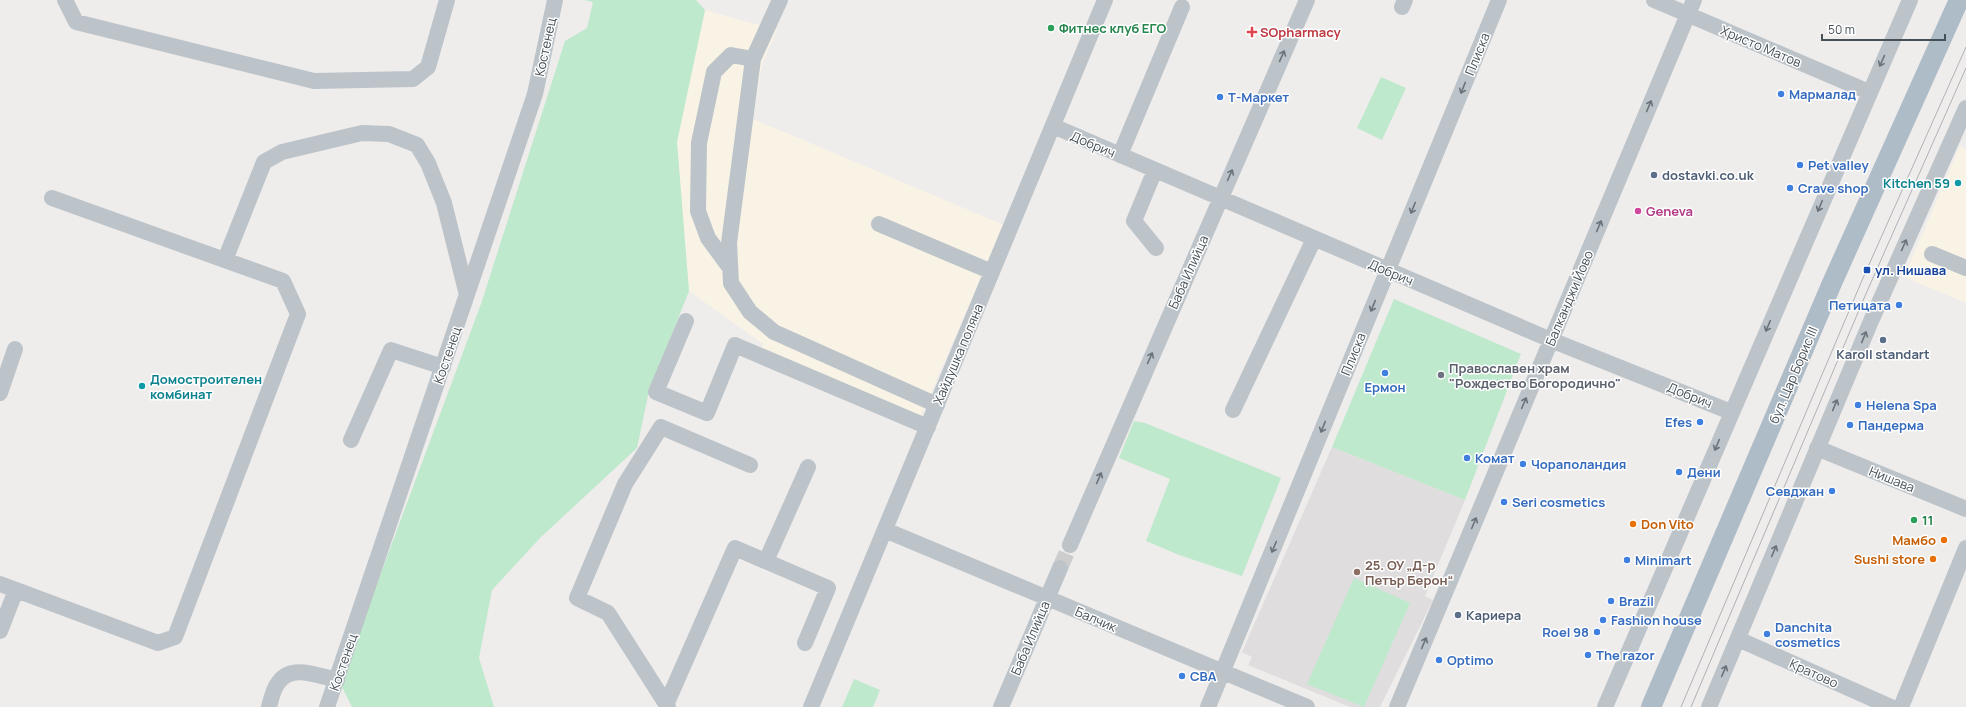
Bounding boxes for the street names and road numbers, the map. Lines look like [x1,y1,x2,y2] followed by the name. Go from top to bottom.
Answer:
[530,16,560,78] street label: Костенец
[1718,21,1804,71] street label: Христо Матов
[1460,30,1494,78] street label: Плиска
[1068,127,1118,161] street label: Добрич
[1164,232,1212,312] street label: Баба Илийца
[1541,247,1597,348] street label: Балканджи Йово
[1366,255,1416,289] street label: Добрич
[929,301,987,407] street label: Хайдушка поляна
[429,324,465,386] street label: Костенец
[1764,324,1822,426] street label: бул. Цар Борис III
[1336,330,1370,378] street label: Плиска
[1665,378,1715,412] street label: Добрич
[1867,462,1917,496] street label: Нишава
[1006,598,1054,678] street label: Баба Илийца
[1072,602,1120,636] street label: Балчик
[325,631,361,693] street label: Костенец
[1787,654,1841,692] street label: Кратово

